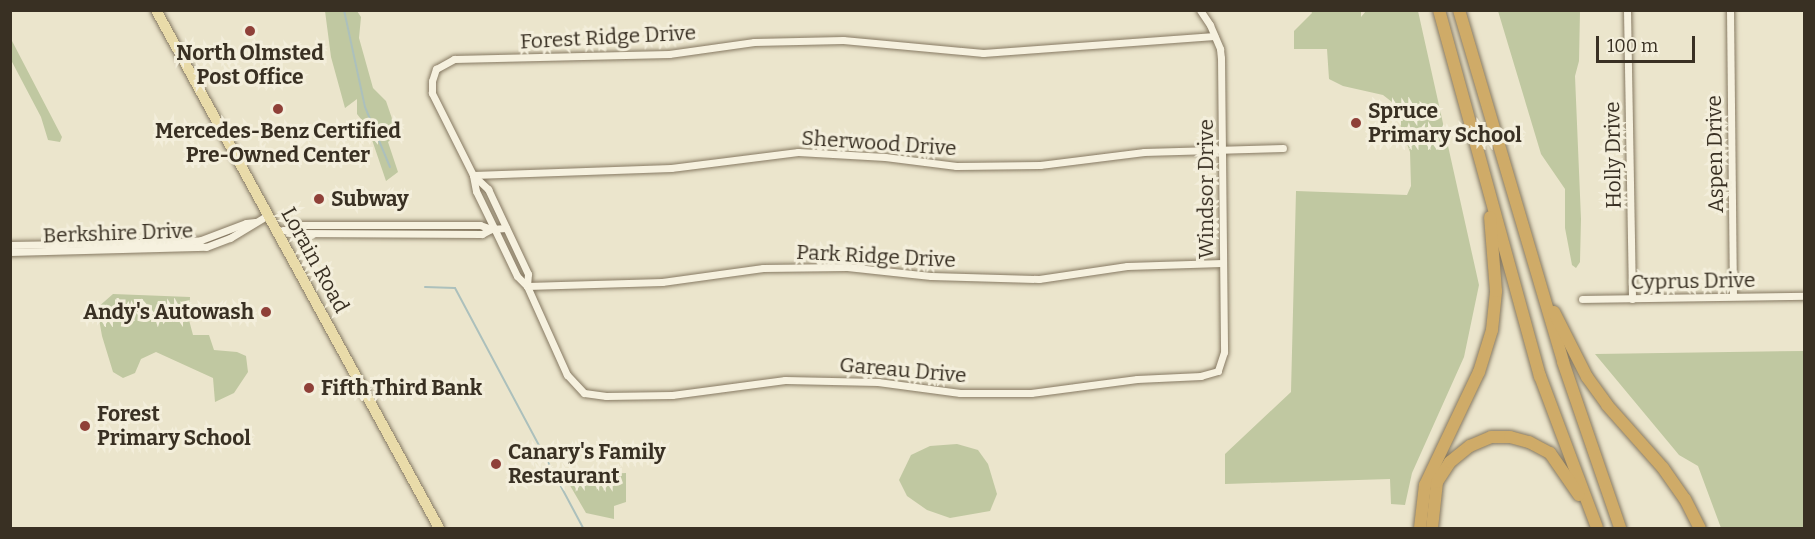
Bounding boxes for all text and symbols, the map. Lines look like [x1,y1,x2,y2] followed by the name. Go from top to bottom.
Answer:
[519,20,697,54] street label: Forest Ridge Drive
[243,24,257,38] marker: North Olmsted Post Office
[1599,24,1698,62] scale bar
[1607,35,1658,57] text: 100 m
[176,40,324,90] place label: North Olmsted Post Office
[1701,95,1729,213] street label: Aspen Drive
[1368,98,1522,148] place label: Spruce Primary School
[1599,101,1627,209] street label: Holly Drive
[271,102,285,116] marker: Mercedes-Benz Certified Pre-Owned Center
[1349,116,1363,130] marker: Spruce Primary School
[155,118,401,168] place label: Mercedes-Benz Certified Pre-Owned Center
[1193,119,1219,259] street label: Windsor Drive
[801,125,957,161] street label: Sherwood Drive
[331,186,409,212] place label: Subway
[312,192,326,206] marker: Subway
[276,203,354,317] street label: Lorain Road
[42,218,194,248] street label: Berkshire Drive
[796,239,956,273] street label: Park Ridge Drive
[1630,267,1756,295] street label: Cyprus Drive
[83,299,254,325] place label: Andy's Autowash
[259,305,273,319] marker: Andy's Autowash
[838,352,968,388] street label: Gareau Drive
[321,375,482,401] place label: Fifth Third Bank
[302,381,316,395] marker: Fifth Third Bank
[97,401,251,451] place label: Forest Primary School
[78,419,92,433] marker: Forest Primary School
[508,439,666,489] place label: Canary's Family Restaurant
[489,457,503,471] marker: Canary's Family Restaurant

